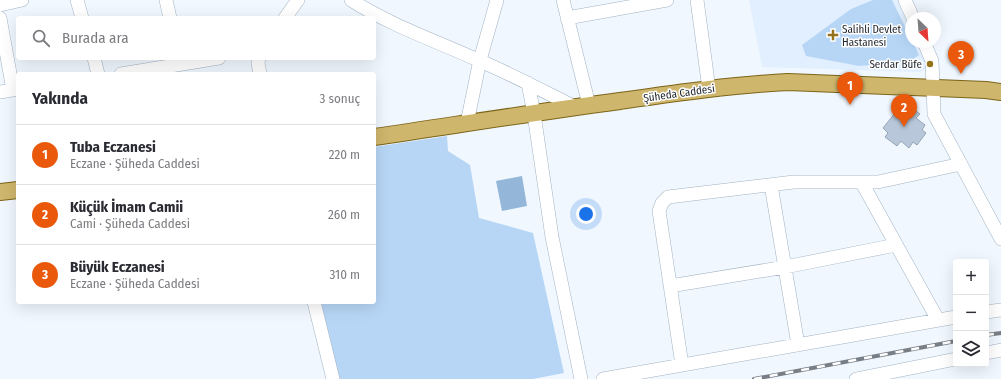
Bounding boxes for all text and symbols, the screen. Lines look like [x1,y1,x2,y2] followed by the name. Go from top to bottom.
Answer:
[905,12,941,48] north arrow
[16,16,376,60] search box
[842,23,901,49] place label: Salihli Devlet Hastanesi
[30,27,52,49] icon: search
[62,29,129,47] text: Burada ara
[827,29,839,41] marker: Salihli Devlet Hastanesi
[948,41,974,74] pin: 3
[869,58,922,71] place label: Serdar Büfe
[925,59,935,69] marker: Serdar Büfe
[837,72,863,105] pin: 1
[643,82,716,105] street label: Şüheda Caddesi
[32,88,88,109] text: Yakında
[319,91,360,106] text: 3 sonuç
[891,94,917,127] pin: 2
[70,138,156,156] text: Tuba Eczanesi
[42,147,48,162] text: 1
[329,147,360,162] text: 220 m
[70,156,200,171] text: Eczane · Şüheda Caddesi
[70,198,183,216] text: Küçük İmam Camii
[576,204,596,224] your location
[42,207,48,222] text: 2
[328,207,360,222] text: 260 m
[70,216,190,231] text: Cami · Şüheda Caddesi
[70,258,165,276] text: Büyük Eczanesi
[953,259,989,367] map controls
[953,259,989,295] button: +
[42,267,48,282] text: 3
[330,267,360,282] text: 310 m
[70,276,200,291] text: Eczane · Şüheda Caddesi
[953,295,989,331] button: −
[953,331,989,367] button: layers

